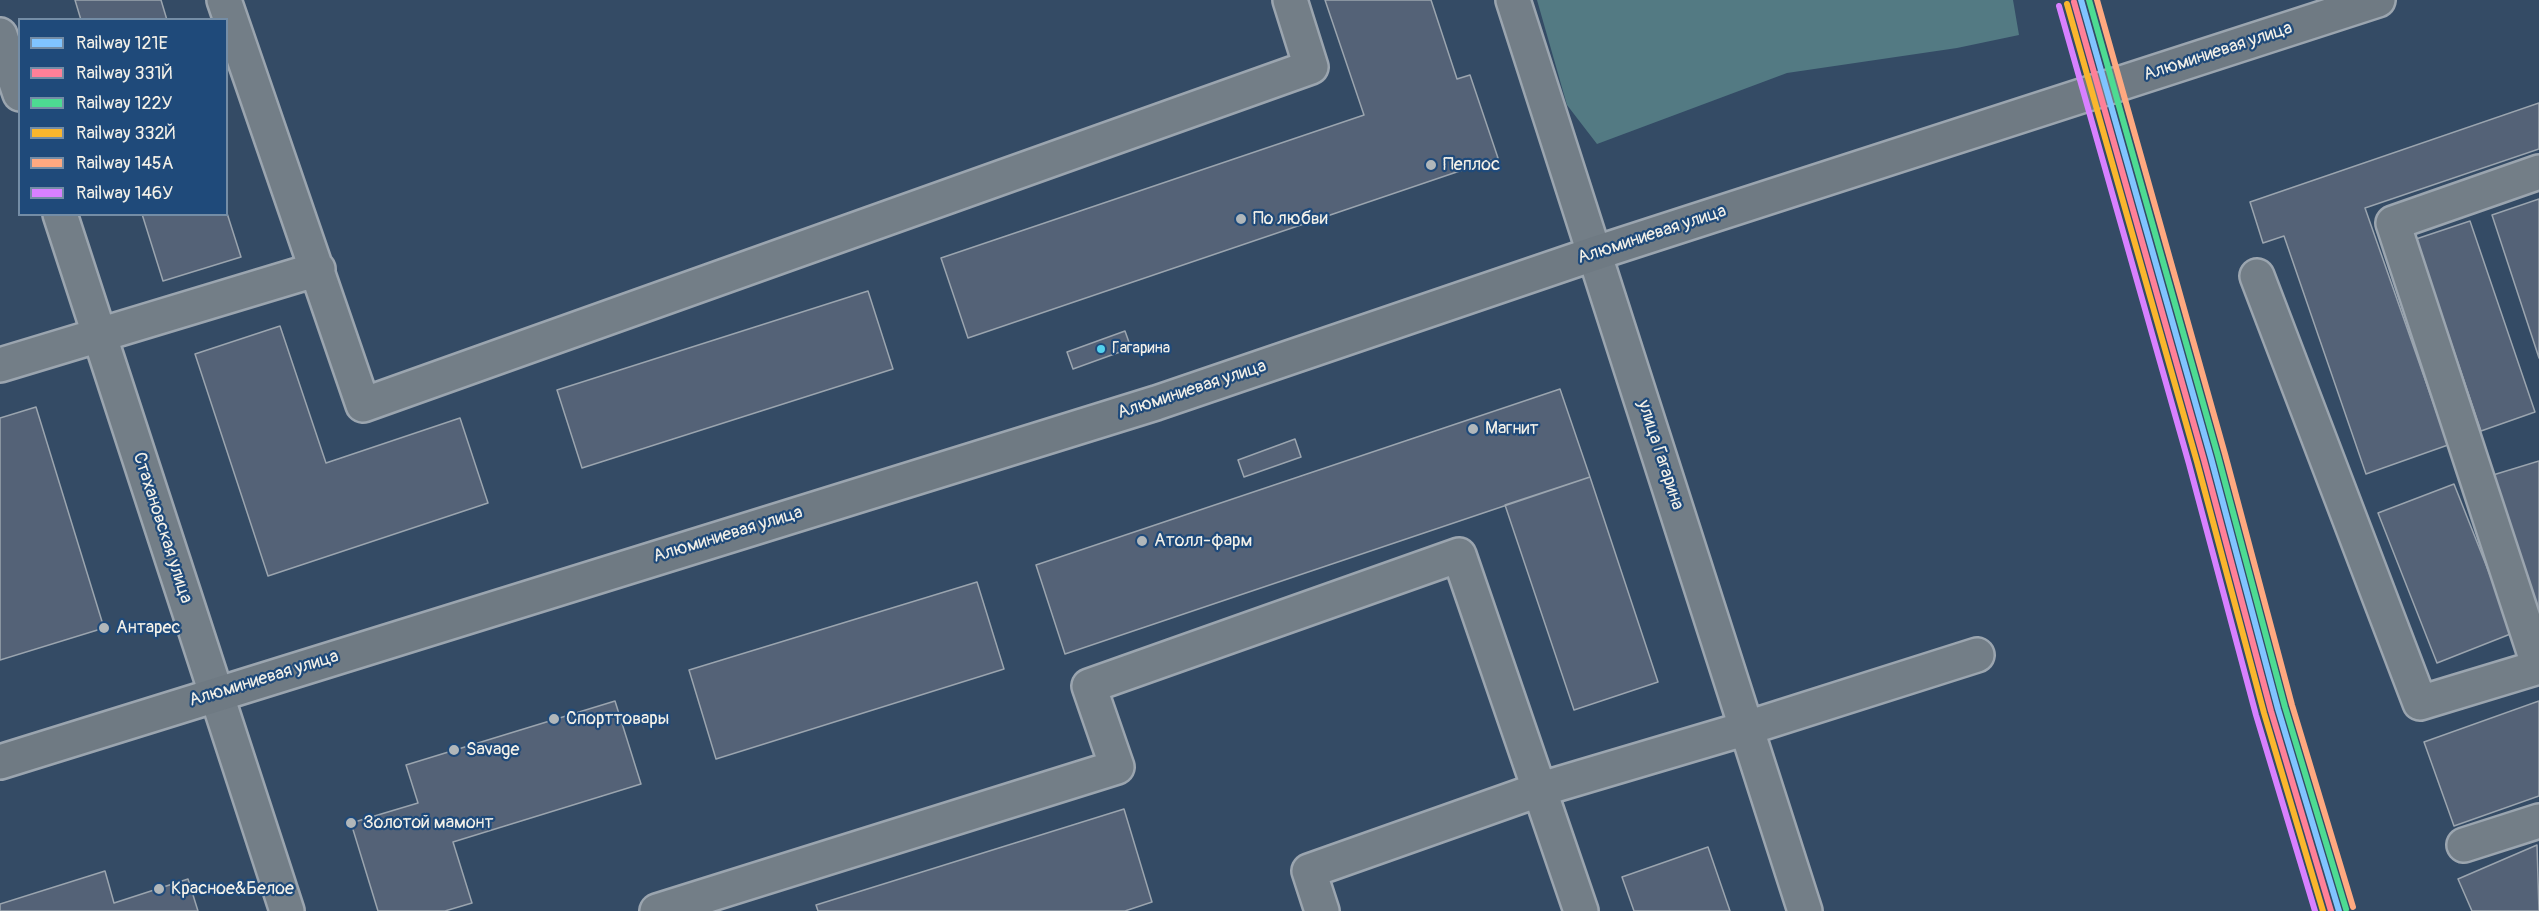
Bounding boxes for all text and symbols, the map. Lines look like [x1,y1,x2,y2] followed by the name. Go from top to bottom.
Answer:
[18,18,228,216] legend
[2141,18,2295,86] street label: Алюминиевая улица
[76,32,168,55] text: Railway 121Е
[76,62,172,85] text: Railway 331Й
[76,92,172,115] text: Railway 122У
[76,122,175,145] text: Railway 332Й
[76,152,173,175] text: Railway 145А
[1443,154,1500,176] place label: Пеплос
[1424,158,1438,172] marker: Пеплос
[76,182,173,205] text: Railway 146У
[1575,201,1729,269] street label: Алюминиевая улица
[1253,208,1328,230] place label: По любви
[1234,212,1248,226] marker: По любви
[1112,339,1170,359] place label: Гагарина
[1095,343,1107,355] marker: Гагарина
[1115,356,1269,424] street label: Алюминиевая улица
[1632,397,1688,513] street label: улица Гагарина
[1485,418,1538,440] place label: Магнит
[1466,422,1480,436] marker: Магнит
[127,450,197,606] street label: Стахановская улица
[651,502,805,568] street label: Алюминиевая улица
[1154,530,1252,552] place label: Атолл-фарм
[1135,534,1149,548] marker: Атолл-фарм
[116,617,181,639] place label: Антарес
[97,621,111,635] marker: Антарес
[187,646,341,712] street label: Алюминиевая улица
[566,708,669,730] place label: Спорттовары
[547,712,561,726] marker: Спорттовары
[466,739,519,761] place label: Savage
[447,743,461,757] marker: Savage
[363,812,494,834] place label: Золотой мамонт
[344,816,358,830] marker: Золотой мамонт
[171,878,294,900] place label: Красное&Белое
[152,882,166,896] marker: Красное&Белое

